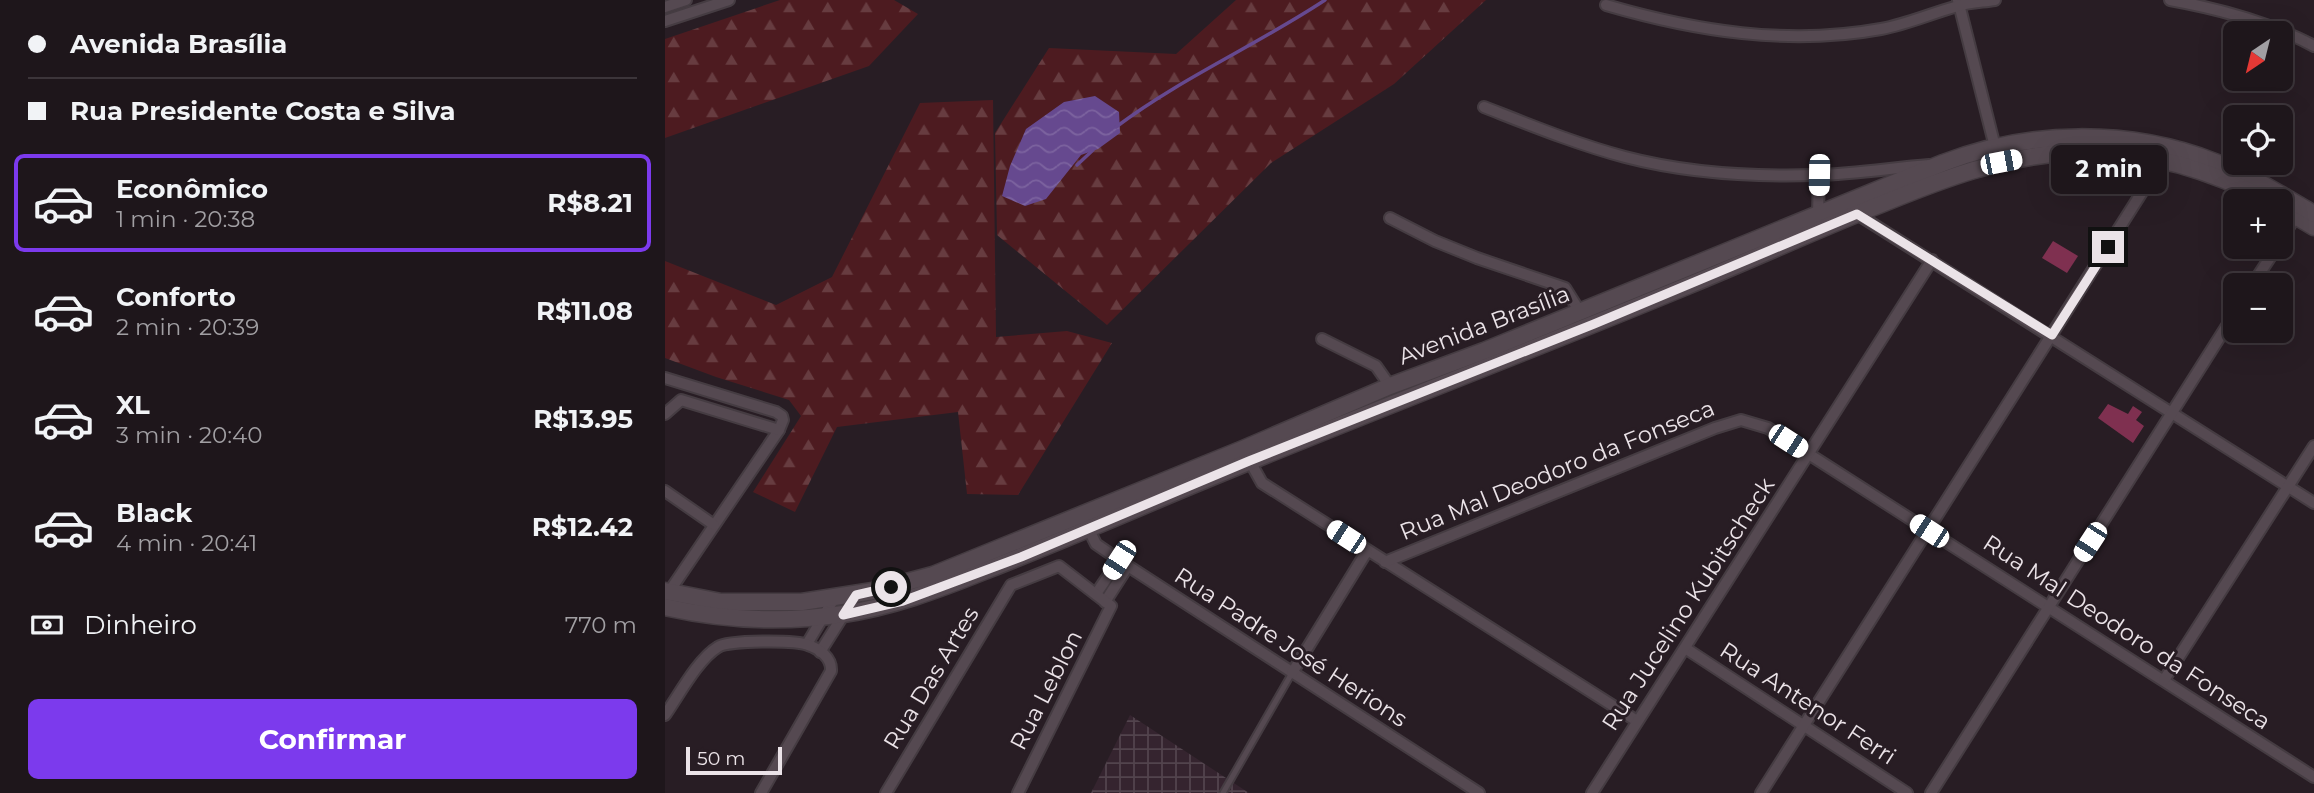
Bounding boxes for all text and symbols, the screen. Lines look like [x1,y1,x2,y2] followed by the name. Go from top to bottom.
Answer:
[2223,21,2293,91] north arrow
[2223,21,2293,343] map controls
[70,28,287,60] text: Avenida Brasília
[70,95,456,127] text: Rua Presidente Costa e Silva
[2223,105,2293,175] button: locate
[2050,146,2166,194] callout: 2 min
[1979,148,2024,176] car
[1809,154,1830,196] car
[2075,155,2143,183] text: 2 min
[32,172,95,235] icon: car
[116,173,268,205] text: Econômico
[547,187,633,219] text: R$8.21
[2223,189,2293,259] button: +
[116,205,255,233] text: 1 min · 20:38
[2092,231,2124,263] route end
[2223,273,2293,343] button: −
[1394,279,1574,371] street label: Avenida Brasília
[32,280,95,343] icon: car
[116,281,236,313] text: Conforto
[536,295,633,327] text: R$11.08
[116,313,259,341] text: 2 min · 20:39
[32,388,95,451] icon: car
[116,389,150,421] text: XL
[1395,394,1719,546] street label: Rua Mal Deodoro da Fonseca
[533,403,633,435] text: R$13.95
[116,421,263,449] text: 3 min · 20:40
[1765,421,1812,461] car
[1596,472,1780,736] street label: Rua Jucelino Kubitscheck
[32,496,95,559] icon: car
[116,497,192,529] text: Black
[532,511,633,543] text: R$12.42
[1906,511,1953,551] car
[1323,517,1370,557] car
[2070,519,2111,565] car
[1978,528,2276,736] street label: Rua Mal Deodoro da Fonseca
[116,529,257,557] text: 4 min · 20:41
[1099,537,1140,583] car
[1169,561,1413,733] street label: Rua Padre José Herions
[875,571,907,603] route start
[877,602,985,754] street label: Rua Das Artes
[28,606,66,644] icon: cash
[84,609,197,641] text: Dinheiro
[565,611,637,639] text: 770 m
[1004,625,1088,755] street label: Rua Leblon
[1715,636,1901,770] street label: Rua Antenor Ferri
[28,699,637,779] button: Confirmar
[686,744,782,776] scale bar
[697,747,745,770] text: 50 m

